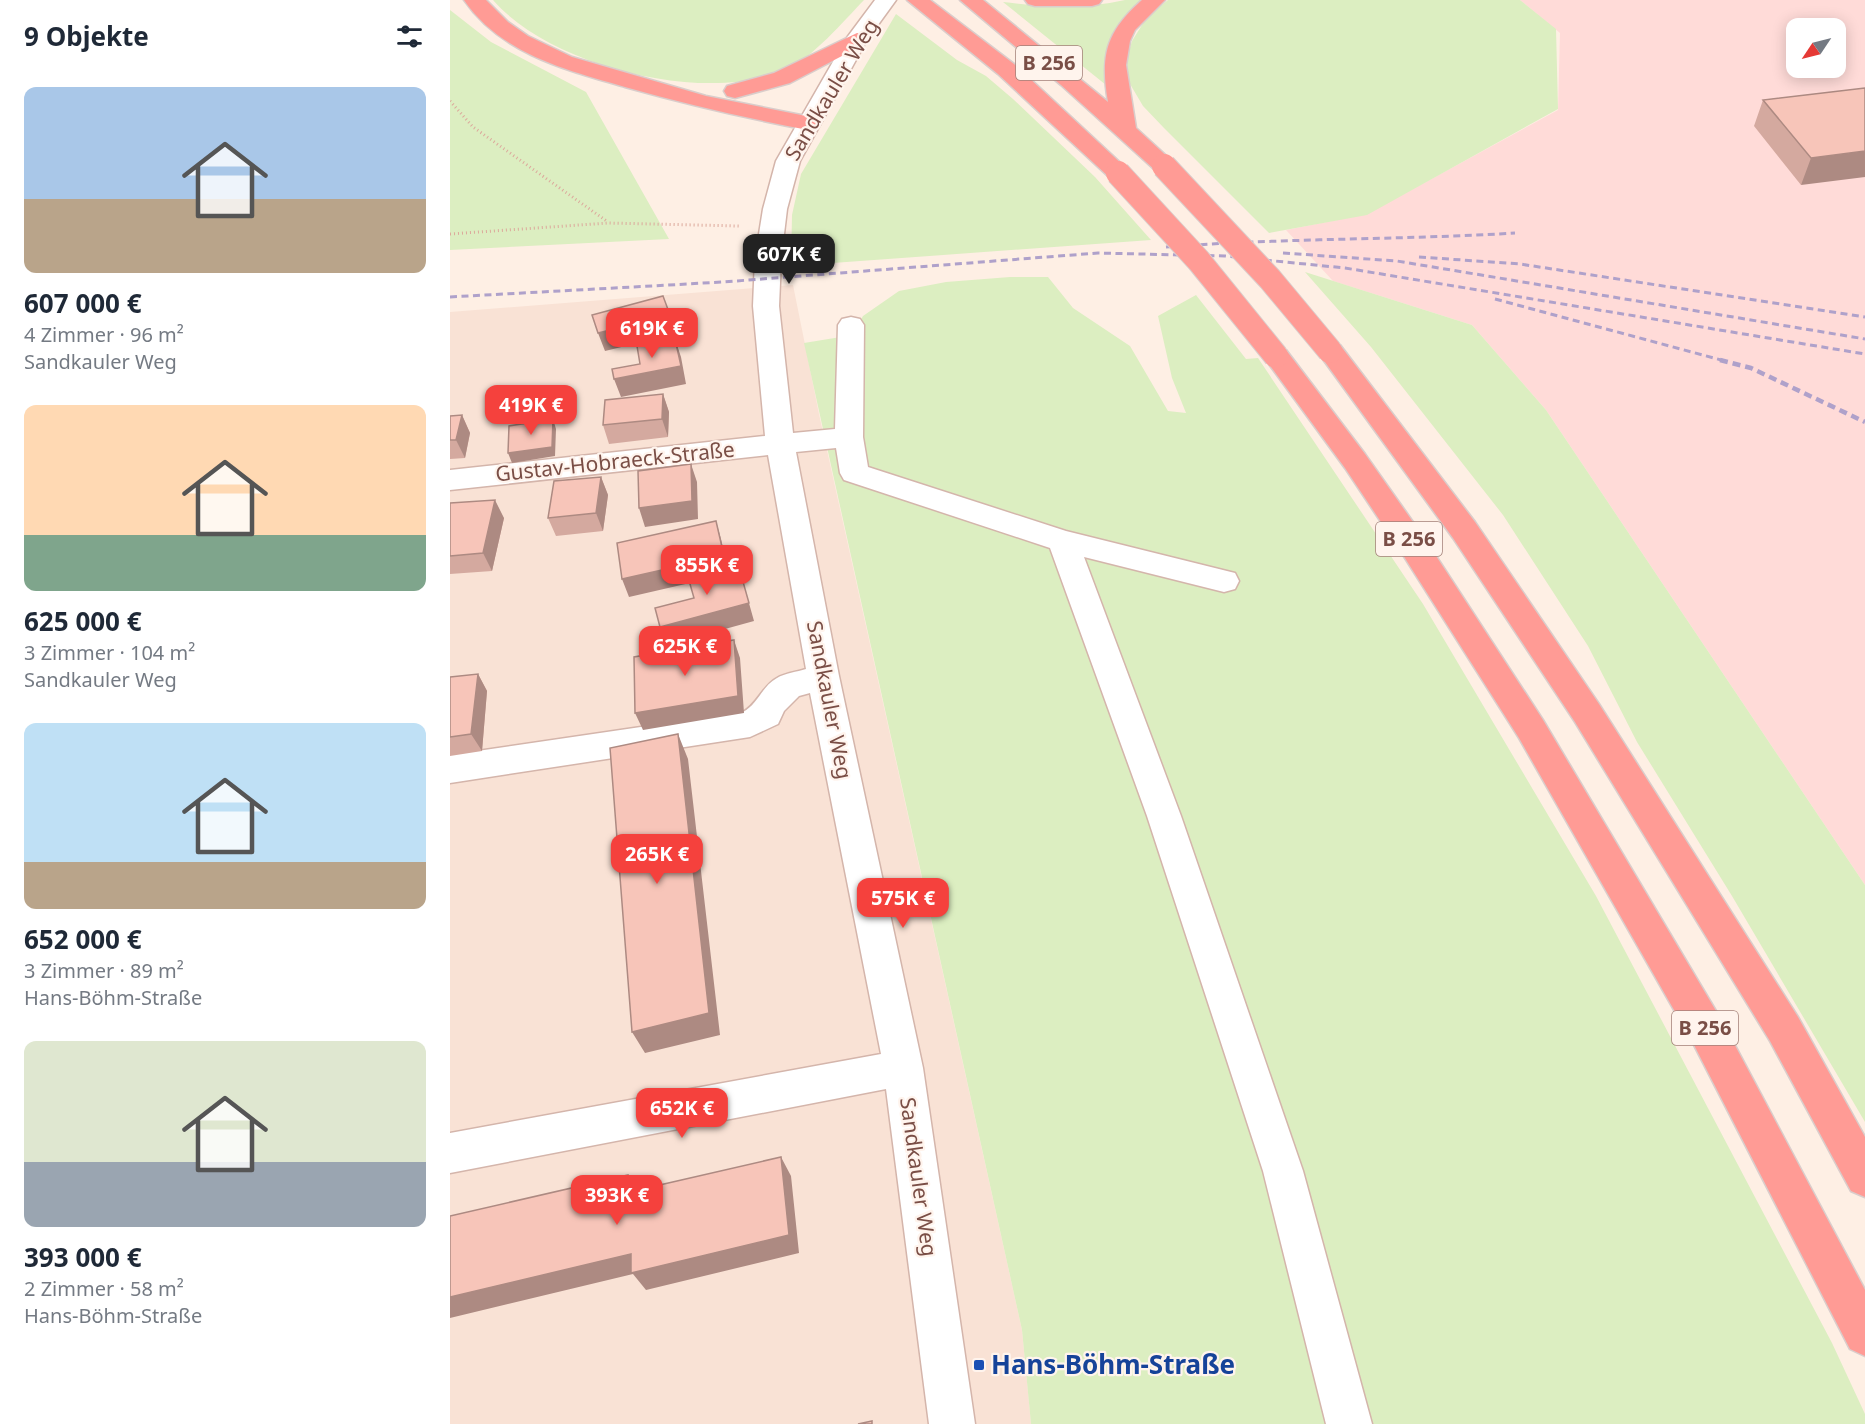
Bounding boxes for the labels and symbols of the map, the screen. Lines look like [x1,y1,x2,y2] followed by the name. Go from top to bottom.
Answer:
[778,14,884,165] street label: Sandkauler Weg
[1786,18,1846,78] north arrow
[1016,46,1082,80] road number: B 256
[740,234,838,285] pin: 607K €
[603,308,701,359] pin: 619K €
[482,385,580,436] pin: 419K €
[494,435,736,487] street label: Gustav-Hobraeck-Straße
[1376,522,1442,556] road number: B 256
[658,545,756,596] pin: 855K €
[801,618,859,781] street label: Sandkauler Weg
[636,626,734,677] pin: 625K €
[608,834,706,885] pin: 265K €
[854,878,952,929] pin: 575K €
[1672,1011,1738,1045] road number: B 256
[633,1088,731,1139] pin: 652K €
[894,1095,944,1258] street label: Sandkauler Weg
[568,1175,666,1226] pin: 393K €
[991,1346,1235,1382] place label: Hans-Böhm-Straße
[972,1358,986,1372] marker: Hans-Böhm-Straße

